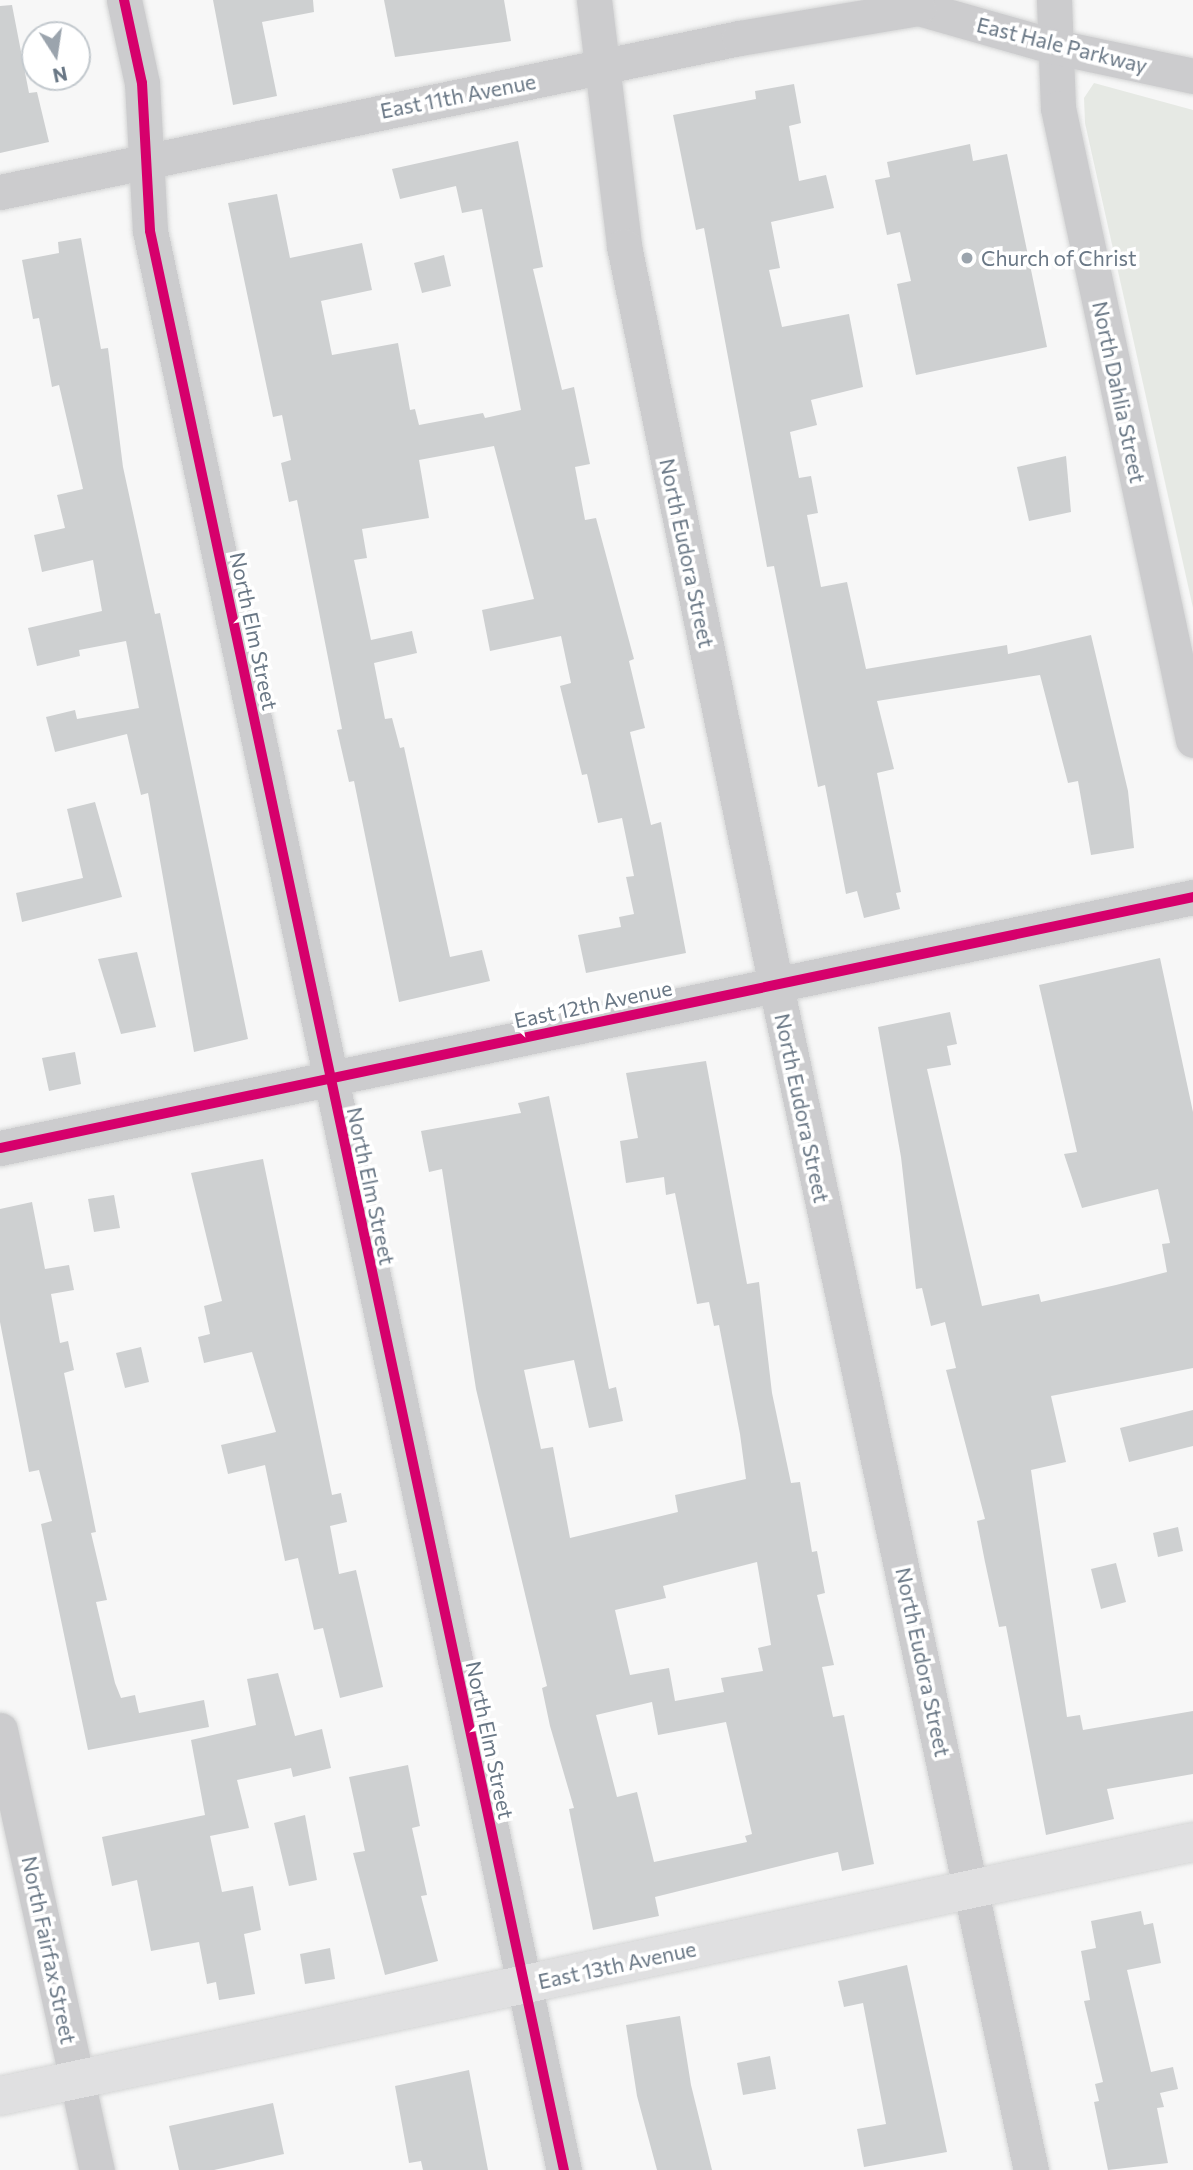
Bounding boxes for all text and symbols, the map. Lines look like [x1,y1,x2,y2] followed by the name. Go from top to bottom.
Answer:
[974,12,1150,78] street label: East Hale Parkway
[21,21,91,91] north arrow
[51,62,69,88] text: N
[378,69,538,123] street label: East 11th Avenue
[981,245,1137,271] place label: Church of Christ
[959,250,975,266] marker: Church of Christ
[1087,299,1151,485] street label: North Dahlia Street
[655,456,719,650] street label: North Eudora Street
[225,550,283,712] street label: North Elm Street
[512,975,674,1033] street label: East 12th Avenue
[770,1011,834,1205] street label: North Eudora Street
[342,1105,400,1267] street label: North Elm Street
[891,1565,955,1759] street label: North Eudora Street
[461,1659,519,1821] street label: North Elm Street
[17,1854,81,2046] street label: North Fairfax Street
[536,1936,698,1994] street label: East 13th Avenue

